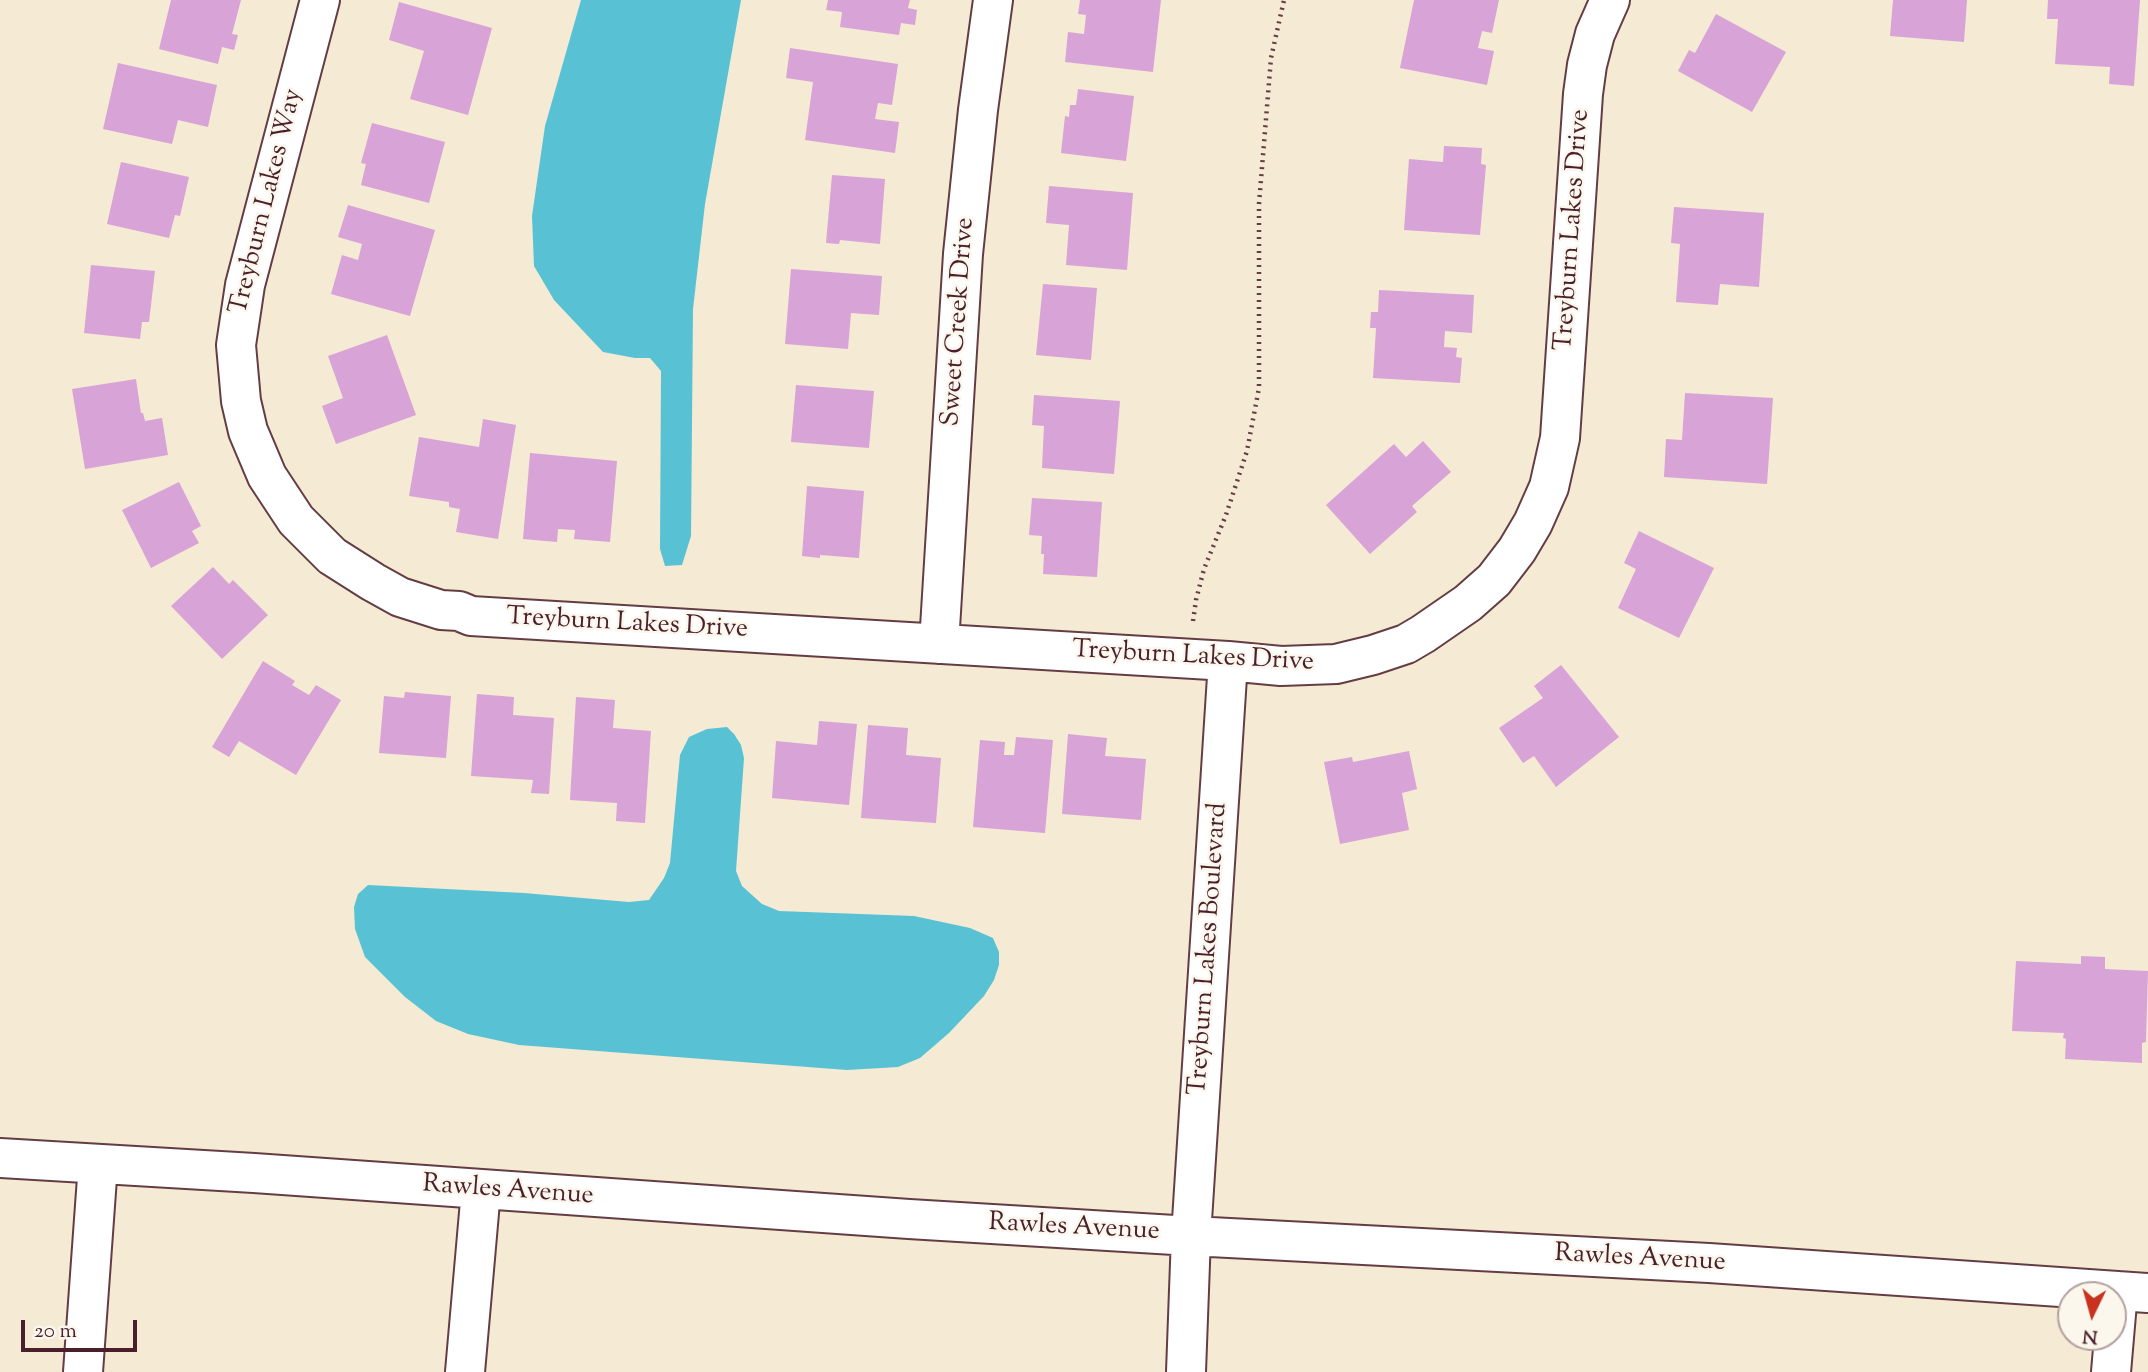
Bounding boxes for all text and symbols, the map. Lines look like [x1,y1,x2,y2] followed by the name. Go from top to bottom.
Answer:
[225,86,311,318] street label: Treyburn Lakes Way
[1550,108,1598,352] street label: Treyburn Lakes Drive
[937,216,983,428] street label: Sweet Creek Drive
[505,603,749,647] street label: Treyburn Lakes Drive
[1071,636,1315,680] street label: Treyburn Lakes Drive
[1184,802,1236,1096] street label: Treyburn Lakes Boulevard
[421,1170,595,1214] street label: Rawles Avenue
[988,1209,1160,1249] street label: Rawles Avenue
[1554,1240,1726,1280] street label: Rawles Avenue
[2057,1281,2127,1351] north arrow
[24,1306,140,1350] scale bar
[34,1317,77,1347] text: 20 m
[2082,1321,2099,1350] text: N

